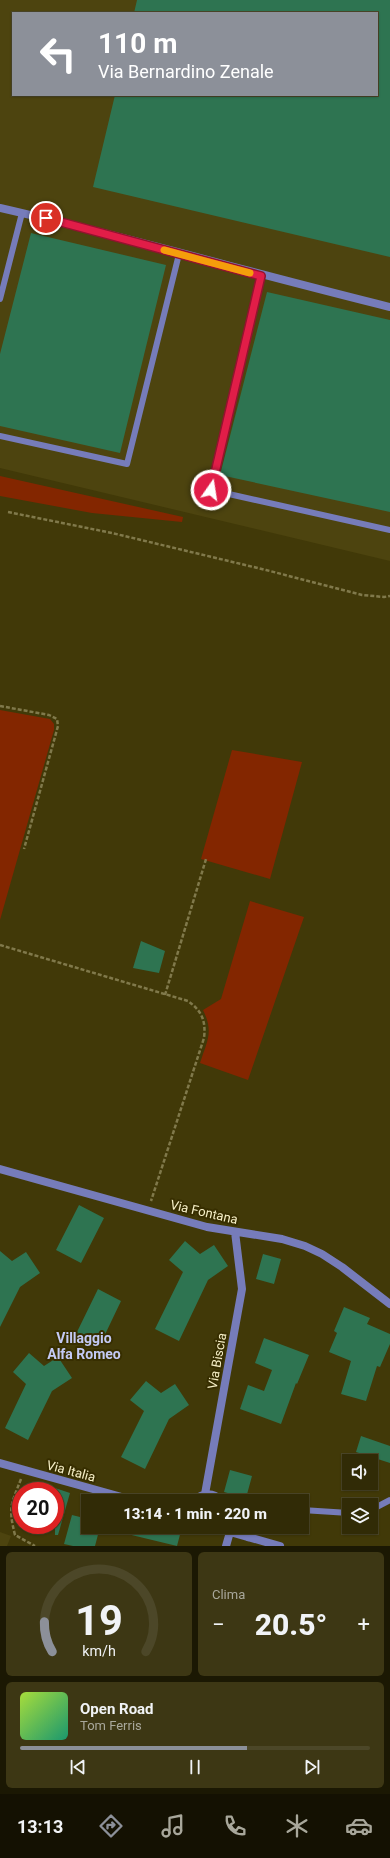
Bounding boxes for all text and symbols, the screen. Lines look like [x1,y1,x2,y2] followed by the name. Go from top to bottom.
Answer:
[98,27,177,60] text: 110 m
[32,28,84,80] icon: left
[98,61,274,82] text: Via Bernardino Zenale
[29,201,63,235] pin
[35,207,57,229] icon: arrive
[190,469,232,511] position arrow
[169,1197,239,1227] street label: Via Fontana
[47,1330,121,1362] district label: Villaggio Alfa Romeo
[205,1332,229,1390] street label: Via Biscia
[342,1454,378,1534] map controls
[342,1454,378,1490] button: sound
[45,1457,97,1485] street label: Via Italia
[12,1482,64,1534] speed limit sign: 20
[342,1498,378,1534] button: layers
[123,1505,267,1523] text: 13:14 · 1 min · 220 m
[212,1587,245,1602] text: Clima
[75,1596,123,1645] text: 19
[255,1607,327,1642] text: 20.5°
[212,1612,225,1637] text: −
[358,1612,370,1637] text: +
[82,1643,116,1659] text: km/h
[80,1700,154,1718] text: Open Road
[80,1718,142,1733] text: Tom Ferris
[67,1756,89,1778] icon: previous
[184,1756,206,1778] icon: pause
[301,1756,323,1778] icon: next
[97,1812,125,1840] icon: directions
[159,1812,187,1840] icon: music
[221,1812,249,1840] icon: phone
[283,1812,311,1840] icon: climate
[345,1812,373,1840] icon: car
[17,1816,63,1837] text: 13:13

